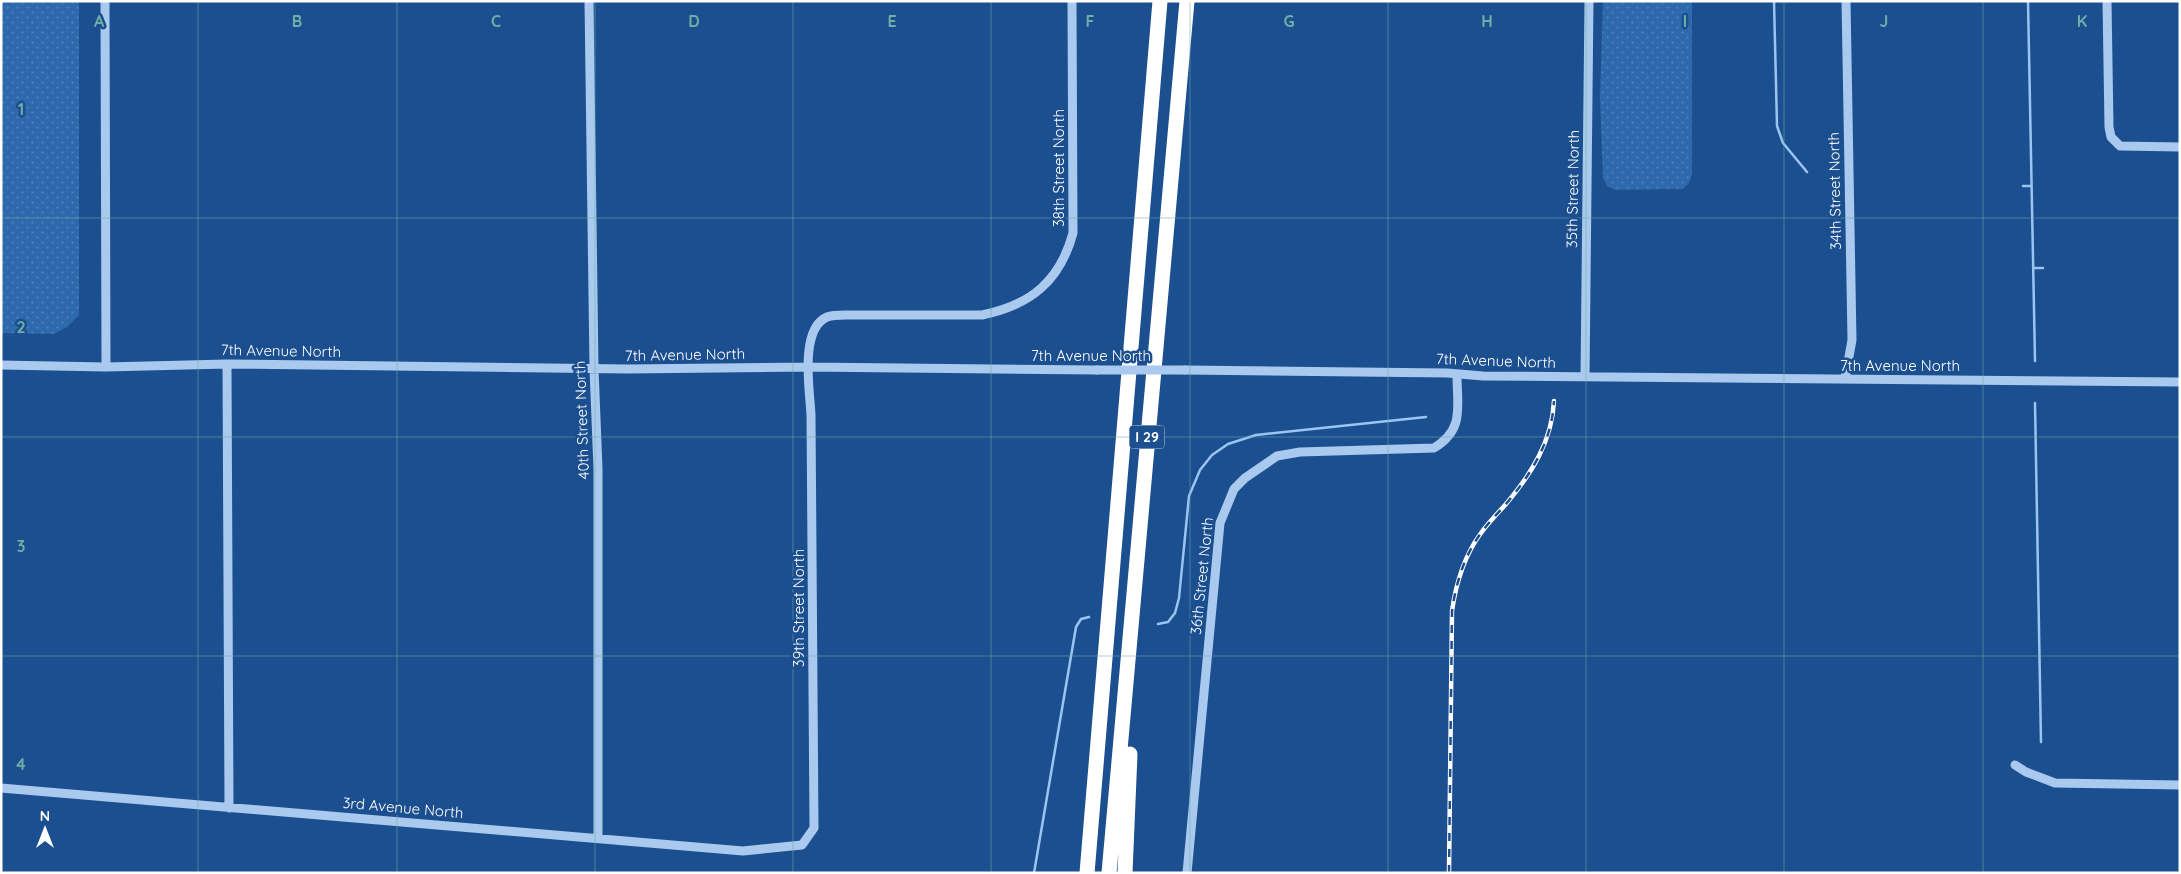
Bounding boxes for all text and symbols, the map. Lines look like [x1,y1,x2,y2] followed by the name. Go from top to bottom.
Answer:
[94,11,105,31] text: A
[292,11,302,31] text: B
[491,11,501,31] text: C
[688,11,700,31] text: D
[887,11,897,31] text: E
[1086,11,1095,31] text: F
[1283,11,1295,31] text: G
[1481,11,1493,31] text: H
[1683,11,1687,31] text: I
[1880,11,1888,31] text: J
[2077,11,2087,31] text: K
[18,99,24,119] text: 1
[1049,109,1068,227] street label: 38th Street North
[1562,130,1583,248] street label: 35th Street North
[1824,132,1845,250] street label: 34th Street North
[16,317,26,337] text: 2
[221,340,341,361] street label: 7th Avenue North
[625,344,745,365] street label: 7th Avenue North
[1031,346,1151,365] street label: 7th Avenue North
[1436,349,1556,372] street label: 7th Avenue North
[1840,356,1960,375] street label: 7th Avenue North
[570,360,593,480] street label: 40th Street North
[1130,426,1164,448] road number: I 29
[1186,516,1217,636] street label: 36th Street North
[17,536,25,556] text: 3
[789,549,808,667] street label: 39th Street North
[16,754,26,774] text: 4
[342,793,464,822] street label: 3rd Avenue North
[20,804,70,854] north arrow
[40,807,50,825] text: N

